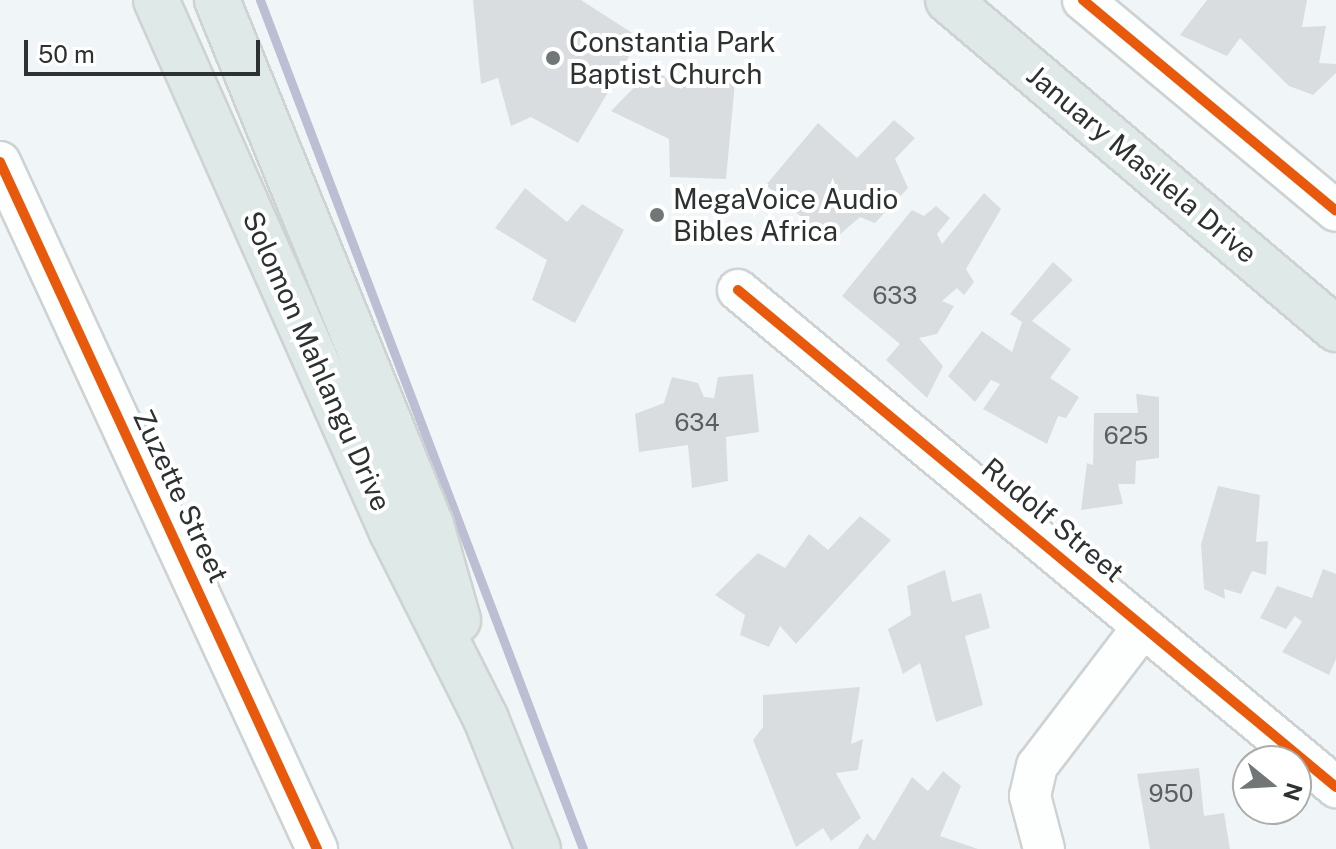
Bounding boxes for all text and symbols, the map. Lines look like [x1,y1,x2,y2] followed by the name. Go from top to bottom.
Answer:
[28,24,264,74] scale bar
[569,25,776,91] place label: Constantia Park Baptist Church
[38,40,95,68] text: 50 m
[544,49,562,67] marker: Constantia Park Baptist Church
[1020,58,1264,270] street label: January Masilela Drive
[673,182,898,248] place label: MegaVoice Audio Bibles Africa
[236,206,398,516] street label: Solomon Mahlangu Drive
[648,206,666,224] marker: MegaVoice Audio Bibles Africa
[873,282,917,310] house number: 633
[126,404,236,588] street label: Zuzette Street
[675,409,719,437] house number: 634
[1104,422,1148,450] house number: 625
[975,451,1131,589] street label: Rudolf Street
[1232,745,1312,825] north arrow
[1148,780,1194,808] house number: 950
[1278,780,1308,804] text: N

